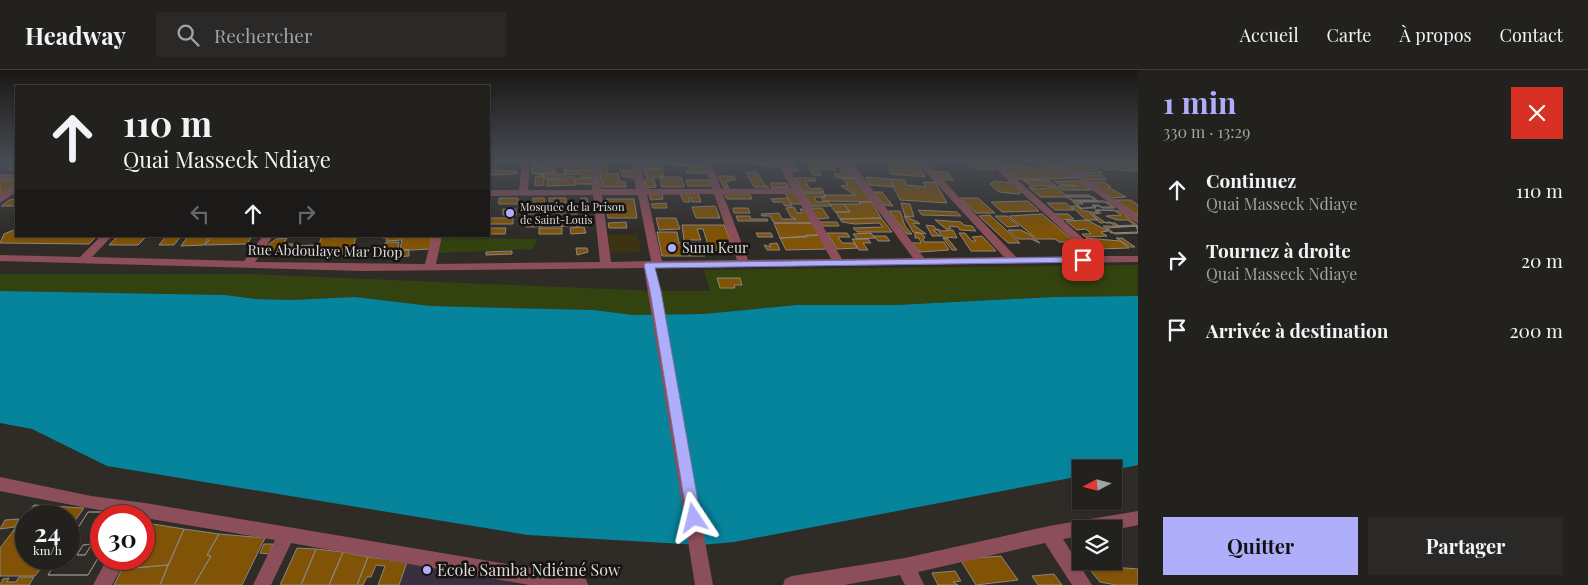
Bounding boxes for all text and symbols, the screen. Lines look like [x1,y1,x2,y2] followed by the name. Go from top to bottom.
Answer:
[156,12,506,57] search box
[25,19,126,51] text: Headway
[174,21,202,49] icon: search
[214,22,312,48] text: Rechercher
[1240,23,1299,47] text: Accueil
[1327,23,1371,47] text: Carte
[1399,23,1472,47] text: À propos
[1500,23,1563,47] text: Contact
[1163,82,1237,122] text: 1 min
[1511,87,1563,139] button: close
[123,99,212,146] text: 110 m
[40,105,105,170] icon: ahead
[1163,121,1250,142] text: 330 m · 13:29
[123,144,331,174] text: Quai Masseck Ndiaye
[1206,167,1296,193] text: Continuez
[1163,176,1191,204] icon: ahead
[1516,177,1563,203] text: 110 m
[1206,193,1357,214] text: Quai Masseck Ndiaye
[520,199,625,227] place label: Mosquée de la Prison de Saint-Louis
[186,200,214,228] icon: left
[239,200,267,228] icon: ahead
[292,200,320,228] icon: right
[504,207,516,219] marker: Mosquée de la Prison de Saint-Louis
[1206,237,1351,263] text: Tournez à droite
[682,238,749,257] place label: Sunu Keur
[1062,239,1104,281] pin
[247,240,403,261] street label: Rue Abdoulaye Mar Diop
[666,242,678,254] marker: Sunu Keur
[1069,246,1097,274] icon: arrive
[1163,246,1191,274] icon: right
[1521,247,1563,273] text: 20 m
[1206,263,1357,284] text: Quai Masseck Ndiaye
[1163,316,1191,344] icon: arrive
[1206,317,1388,343] text: Arrivée à destination
[1509,317,1563,343] text: 200 m
[1072,460,1122,510] north arrow
[1072,460,1122,570] map controls
[667,491,719,543] position arrow
[90,505,155,570] speed limit sign: 30
[34,515,61,548] text: 24
[1163,517,1358,575] button: Quitter
[1368,517,1563,575] button: Partager
[1072,520,1122,570] button: layers
[33,542,62,558] text: km/h
[437,559,621,580] place label: Ecole Samba Ndiémé Sow
[421,564,433,576] marker: Ecole Samba Ndiémé Sow

